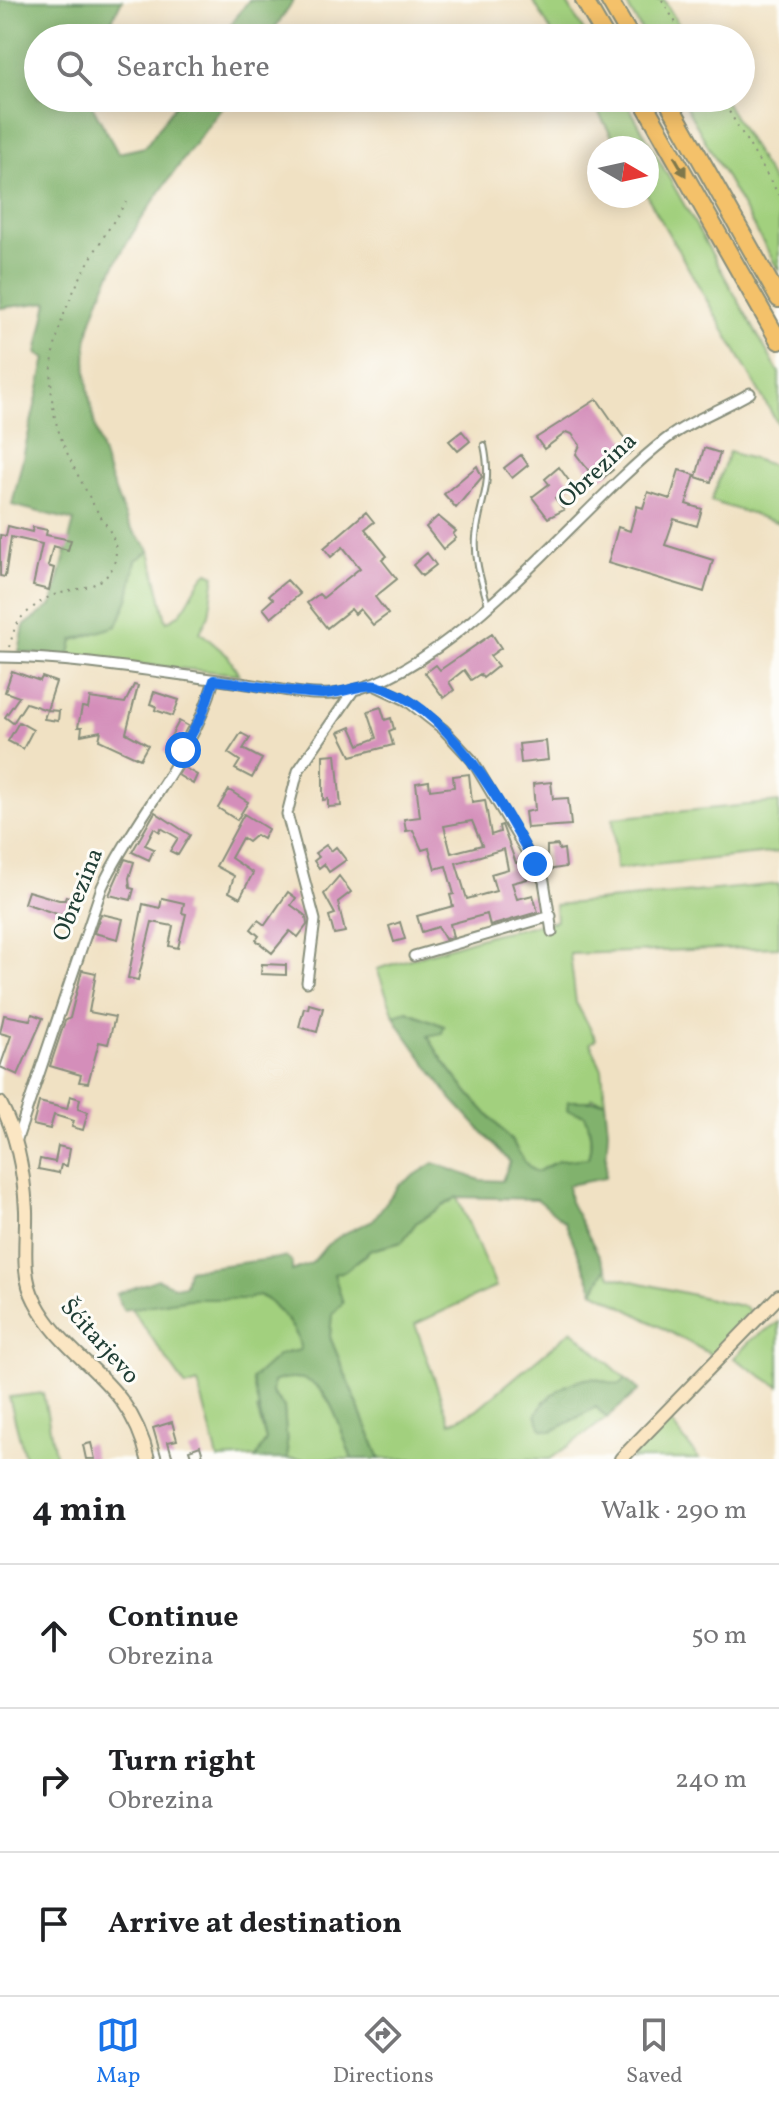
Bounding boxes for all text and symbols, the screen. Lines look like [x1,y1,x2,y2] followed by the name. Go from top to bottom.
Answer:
[24,24,755,112] search box
[52,46,96,90] icon: search
[116,47,270,89] text: Search here
[587,136,659,208] north arrow
[673,155,687,177] one-way arrow
[551,425,645,517] street label: Obrezina
[165,732,201,768] route start
[45,843,113,947] street label: Obrezina
[517,846,553,882] route end
[51,1292,147,1392] street label: Šćitarjevo
[32,1488,127,1535] text: 4 min
[601,1493,747,1529] text: Walk · 290 m
[108,1597,239,1639] text: Continue
[32,1614,76,1658] icon: ahead
[691,1618,747,1654] text: 50 m
[108,1639,214,1675] text: Obrezina
[108,1741,256,1783] text: Turn right
[32,1758,76,1802] icon: right
[675,1762,747,1798] text: 240 m
[108,1783,214,1819] text: Obrezina
[32,1902,76,1946] icon: arrive
[108,1903,402,1945] text: Arrive at destination
[96,2013,140,2092] tab: Map
[333,2013,434,2092] tab: Directions
[626,2013,683,2092] tab: Saved

